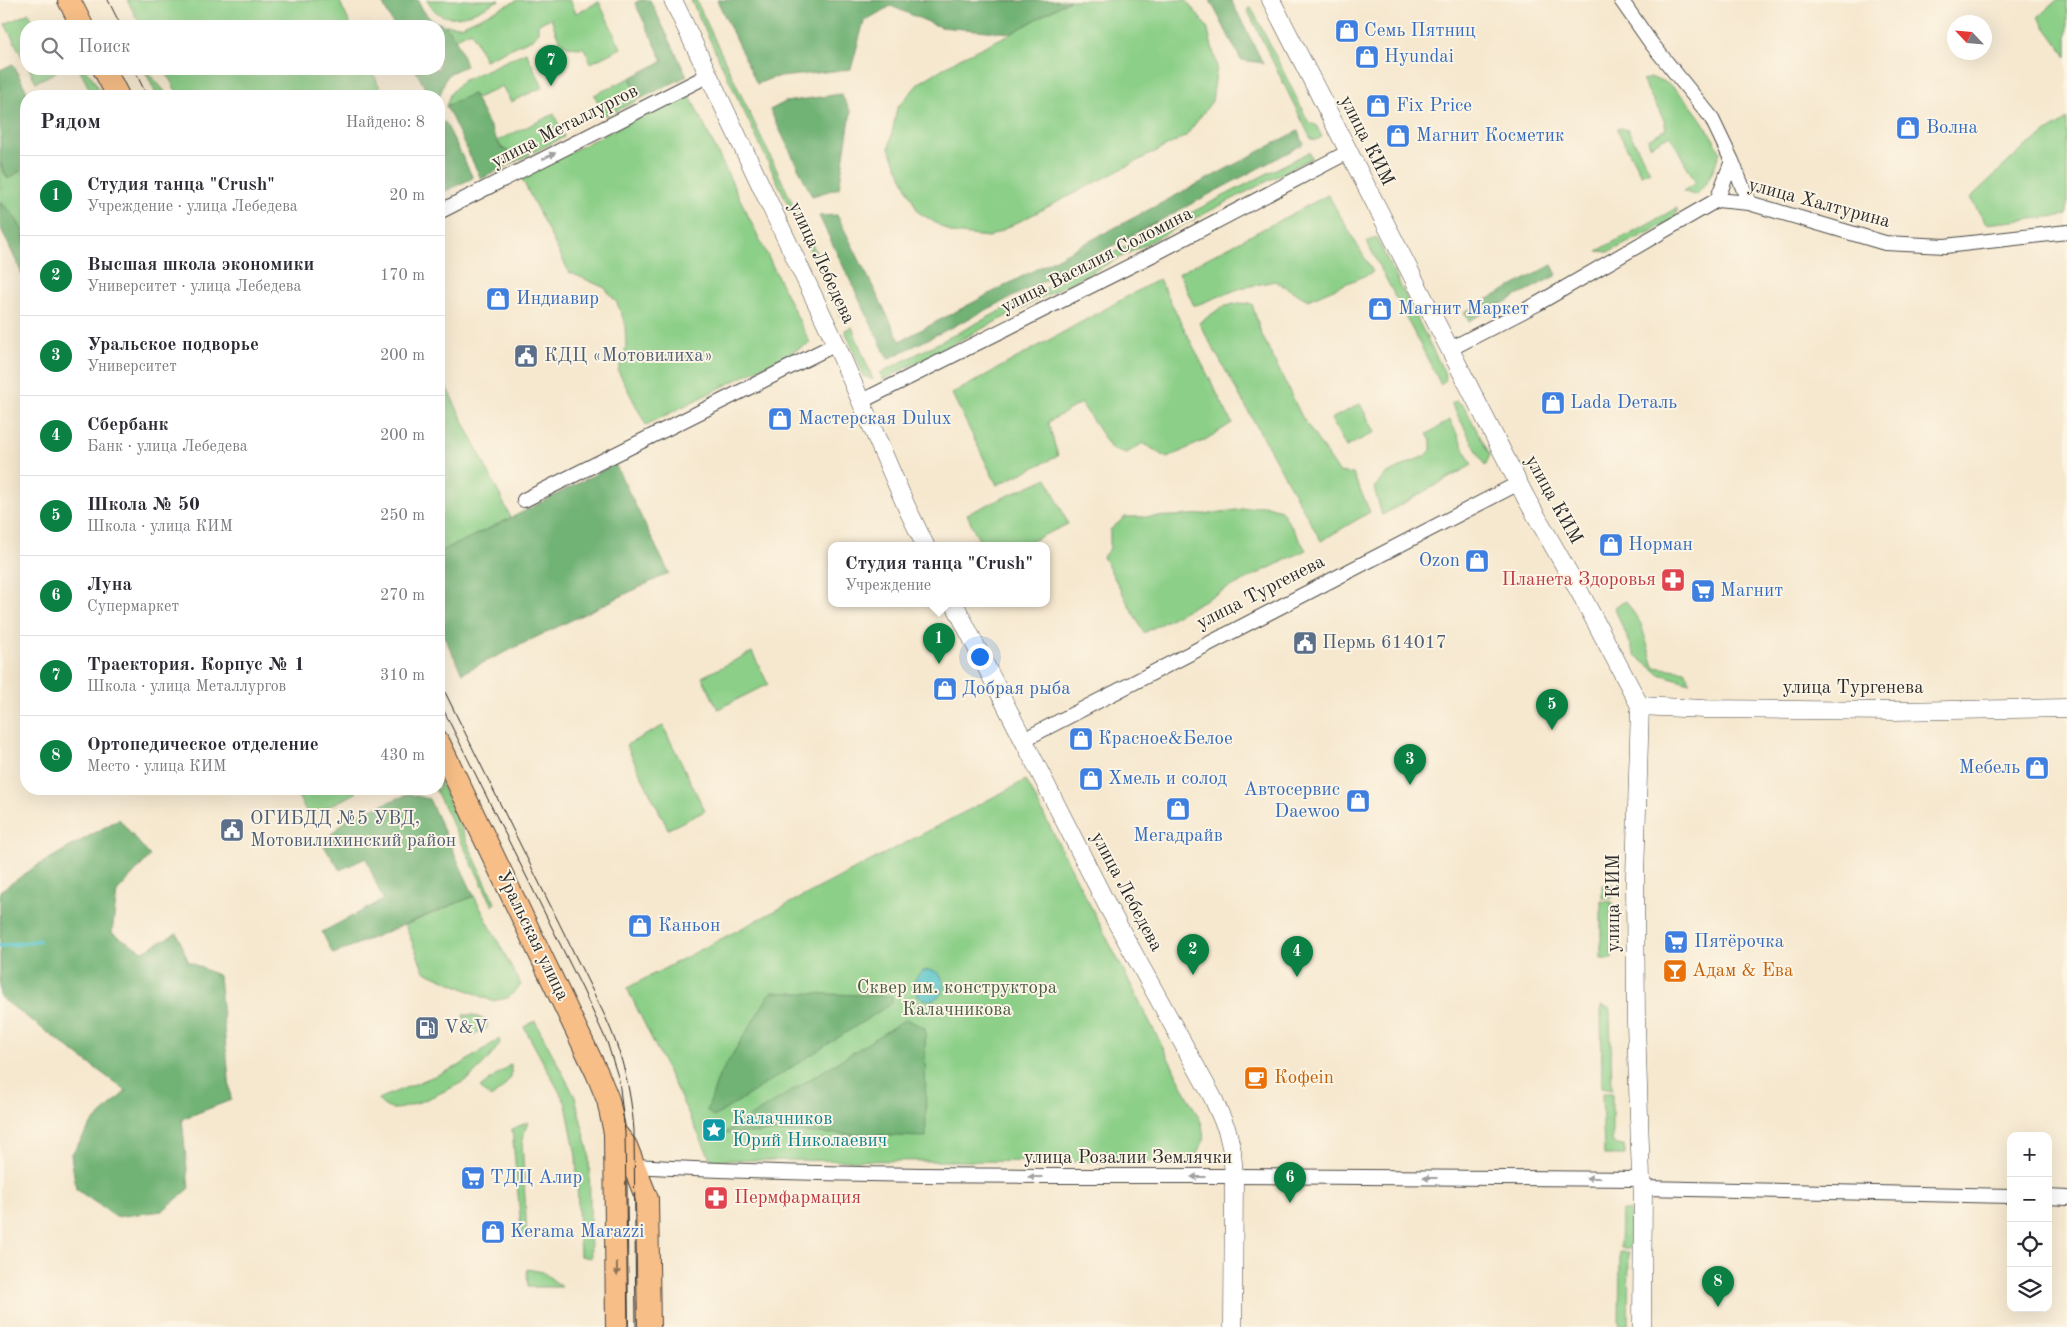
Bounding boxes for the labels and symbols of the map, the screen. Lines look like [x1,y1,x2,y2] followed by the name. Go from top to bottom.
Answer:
[1947,15,1992,60] north arrow
[1334,18,1360,44] shop icon: Семь Пятниц
[1364,22,1476,41] place label: Семь Пятниц
[1354,44,1380,70] shop icon: Hyundai
[535,45,567,86] pin: 7
[1384,48,1454,67] place label: Hyundai
[489,82,641,172] street label: улица Металлургов
[1335,93,1397,189] street label: улица КИМ
[1365,93,1391,119] shop icon: Fix Price
[1396,97,1472,116] place label: Fix Price
[1895,115,1921,141] shop icon: Волна
[1926,119,1979,138] place label: Волна
[1385,123,1411,149] shop icon: Магнит Косметик
[1416,127,1565,146] place label: Магнит Косметик
[541,152,556,160] one-way arrow
[1746,176,1893,232] street label: улица Халтурина
[784,199,858,327] street label: улица Лебедева
[998,204,1196,318] street label: улица Василия Соломина
[485,286,511,312] shop icon: Индиавир
[516,290,599,309] place label: Индиавир
[1367,296,1393,322] shop icon: Магнит Маркет
[1398,300,1529,319] place label: Магнит Маркет
[513,343,539,369] public building icon: КДЦ «Мотовилиха»
[544,347,713,366] place label: КДЦ «Мотовилиха»
[1540,390,1566,416] shop icon: Lada Dеталь
[1570,394,1677,413] place label: Lada Dеталь
[767,406,793,432] shop icon: Мастерская Dulux
[798,410,952,429] place label: Мастерская Dulux
[1521,452,1585,548] street label: улица КИМ
[1598,532,1624,558] shop icon: Норман
[1628,536,1693,555] place label: Норман
[1464,548,1490,574] shop icon: Ozon
[1194,552,1329,633] street label: улица Тургенева
[1419,552,1460,571] place label: Ozon
[1660,567,1686,593] pharmacy icon: Планета Здоровья
[1502,571,1656,590] place label: Планета Здоровья
[1690,578,1716,604] supermarket icon: Магнит
[1720,582,1783,601] place label: Магнит
[923,623,955,664] pin: 1
[1292,630,1318,656] public building icon: Пермь 614017
[1322,634,1447,653] place label: Пермь 614017
[967,644,993,670] your location
[932,676,958,702] shop icon: Добрая рыба
[1782,679,1924,698] street label: улица Тургенева
[962,680,1071,699] place label: Добрая рыба
[1536,689,1568,730] pin: 5
[1068,726,1094,752] shop icon: Красное&Белое
[1098,730,1233,749] place label: Красное&Белое
[1394,744,1426,785] pin: 3
[2024,755,2050,781] shop icon: Мебель
[1959,759,2020,778] place label: Мебель
[1078,766,1104,792] shop icon: Хмель и солод
[1108,770,1227,789] place label: Хмель и солод
[1243,781,1340,822] place label: Автосервис Daewoo
[1345,788,1371,814] shop icon: Автосервис Daewoo
[1165,796,1191,822] shop icon: Мегадрайв
[250,810,456,851] place label: ОГИБДД №5 УВД, Мотовилихинский район
[219,817,245,843] public building icon: ОГИБДД №5 УВД, Мотовилихинский район
[1133,827,1223,846] place label: Мегадрайв
[1087,829,1166,955] street label: улица Лебедева
[1605,854,1624,952] street label: улица КИМ
[492,868,572,1004] street label: Уральская улица
[627,913,653,939] shop icon: Каньон
[658,917,720,936] place label: Каньон
[1663,929,1689,955] supermarket icon: Пятёрочка
[1694,933,1785,952] place label: Пятёрочка
[1177,934,1209,975] pin: 2
[1281,936,1313,977] pin: 4
[1662,958,1688,984] bar icon: Адам & Ева
[1692,962,1794,981] place label: Адам & Ева
[857,979,1058,1020] park label: Сквер им. конструктора Калачникова
[414,1015,440,1041] fuel station icon: V&V
[444,1019,489,1038] place label: V&V
[1243,1065,1269,1091] cafe icon: Кофеin
[1274,1069,1334,1088] place label: Кофеin
[732,1110,887,1151] place label: Калачников Юрий Николаевич
[701,1117,727,1143] place icon: Калачников Юрий Николаевич
[1024,1149,1232,1168] street label: улица Розалии Землячки
[1274,1162,1306,1203] pin: 6
[460,1165,486,1191] supermarket icon: ТДЦ Алир
[490,1169,582,1188] place label: ТДЦ Алир
[1027,1173,1043,1181] one-way arrow
[1189,1173,1205,1181] one-way arrow
[1422,1174,1438,1182] one-way arrow
[1584,1174,1600,1182] one-way arrow
[703,1185,729,1211] pharmacy icon: Пермфармация
[734,1189,861,1208] place label: Пермфармация
[480,1219,506,1245] shop icon: Kerama Marazzi
[510,1223,644,1242] place label: Kerama Marazzi
[613,1262,621,1278] one-way arrow
[1702,1266,1734,1307] pin: 8

